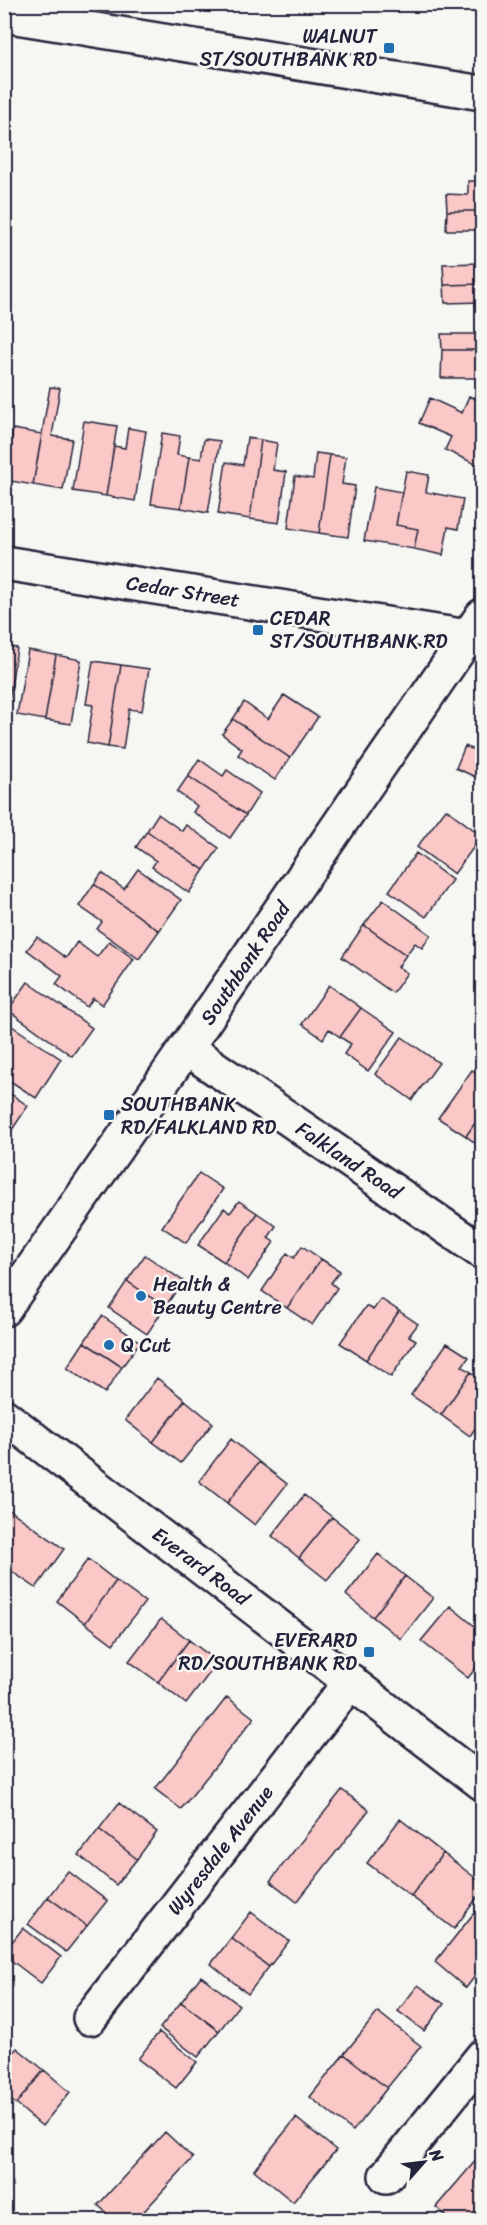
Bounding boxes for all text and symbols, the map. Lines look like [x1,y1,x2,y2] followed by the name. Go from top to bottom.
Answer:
[200,19,379,77] place label: WALNUT ST/SOUTHBANK RD
[382,41,396,55] marker: WALNUT ST/SOUTHBANK RD
[124,565,242,618] street label: Cedar Street
[270,601,448,659] place label: CEDAR ST/SOUTHBANK RD
[251,623,265,637] marker: CEDAR ST/SOUTHBANK RD
[191,893,301,1032] street label: Southbank Road
[121,1087,276,1145] place label: SOUTHBANK RD/FALKLAND RD
[102,1108,116,1122] marker: SOUTHBANK RD/FALKLAND RD
[288,1112,410,1210] street label: Falkland Road
[153,1267,282,1325] place label: Health & Beauty Centre
[134,1289,148,1303] marker: Health & Beauty Centre
[121,1328,171,1363] place label: Q Cut
[102,1338,116,1352] marker: Q Cut
[144,1518,259,1616] street label: Everard Road
[179,1623,357,1681] place label: EVERARD RD/SOUTHBANK RD
[362,1645,376,1659] marker: EVERARD RD/SOUTHBANK RD
[158,1777,283,1923] street label: Wyresdale Avenue
[394,2132,454,2192] north arrow
[421,2143,453,2168] text: N

